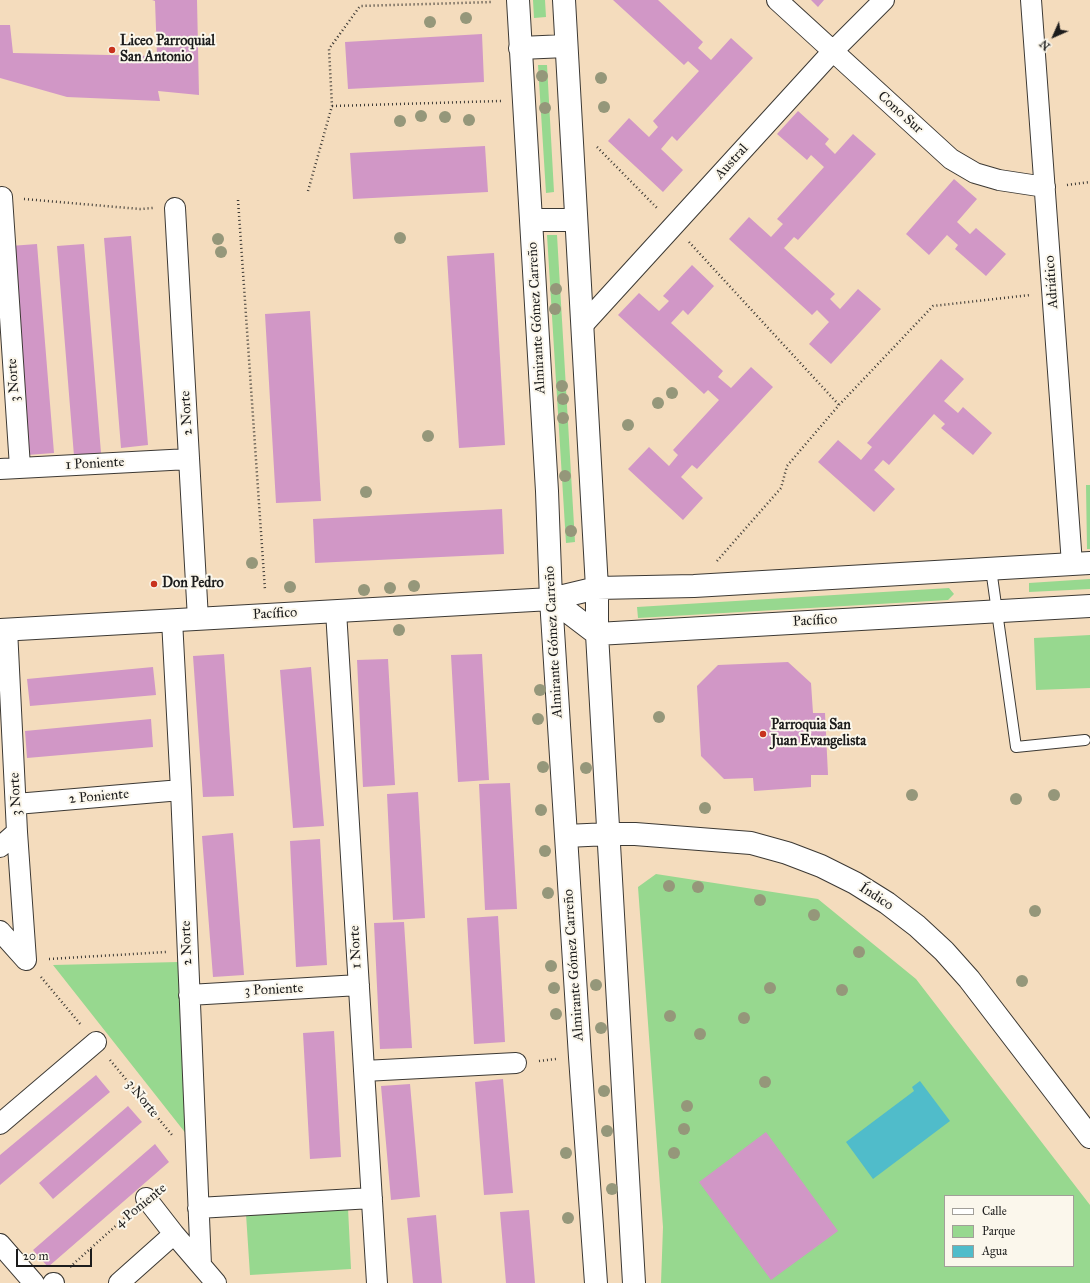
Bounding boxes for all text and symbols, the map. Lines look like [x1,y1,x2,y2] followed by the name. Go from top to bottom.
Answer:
[1034,16,1074,56] north arrow
[120,34,215,66] place label: Liceo Parroquial San Antonio
[1037,37,1053,53] text: N
[107,45,117,55] marker: Liceo Parroquial San Antonio
[874,88,926,138] street label: Cono Sur
[712,141,752,183] street label: Austral
[525,242,549,394] street label: Almirante Gómez Carreño
[1042,255,1062,309] street label: Adriático
[4,358,24,402] street label: 3 Norte
[177,390,197,436] street label: 2 Norte
[65,454,125,474] street label: 1 Poniente
[542,566,566,718] street label: Almirante Gómez Carreño
[162,576,224,592] place label: Don Pedro
[149,579,159,589] marker: Don Pedro
[252,604,298,624] street label: Pacífico
[792,611,838,631] street label: Pacífico
[771,718,866,750] place label: Parroquia San Juan Evangelista
[758,729,768,739] marker: Parroquia San Juan Evangelista
[6,772,26,816] street label: 3 Norte
[68,786,130,808] street label: 2 Poniente
[856,880,896,914] street label: Índico
[560,889,588,1041] street label: Almirante Gómez Carreño
[178,920,196,966] street label: 2 Norte
[346,925,366,969] street label: 1 Norte
[244,980,304,1000] street label: 3 Poniente
[122,1077,162,1121] street label: 3 Norte
[112,1180,170,1232] street label: 4 Poniente
[944,1195,1074,1267] legend
[982,1204,1007,1218] text: Calle
[982,1224,1015,1238] text: Parque
[18,1241,94,1267] scale bar
[982,1244,1007,1258] text: Agua
[23,1249,49,1263] text: 20 m

